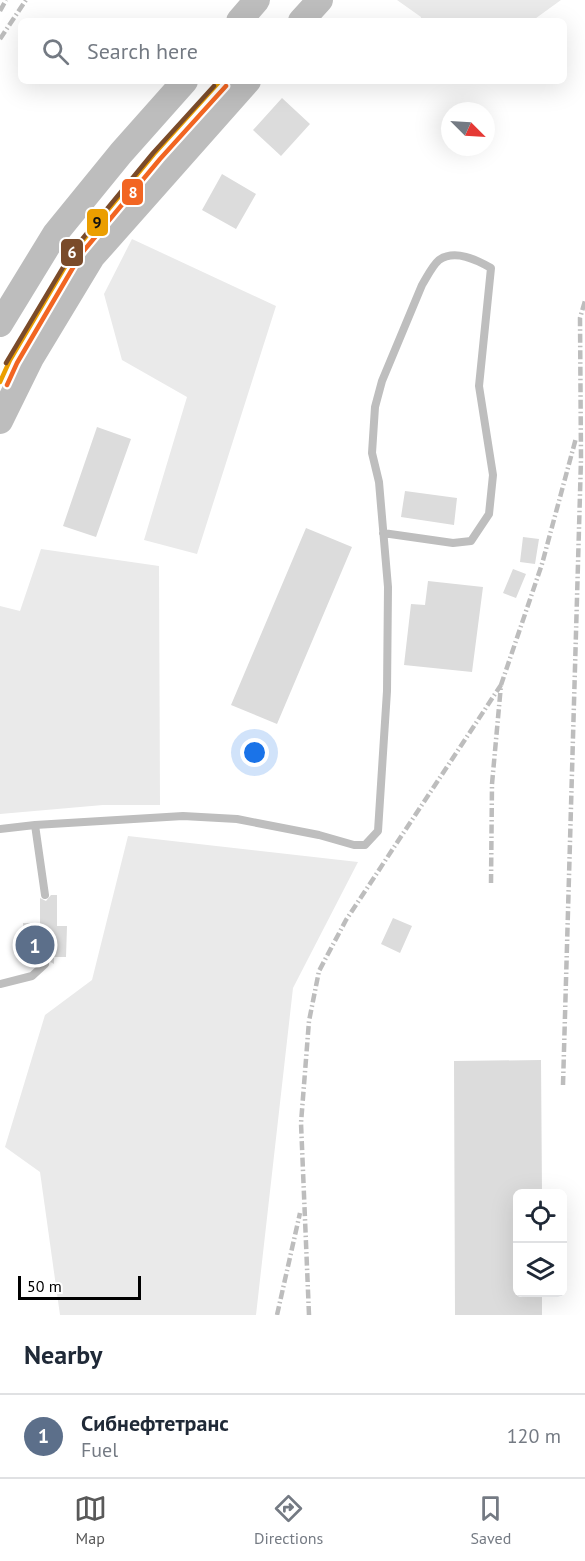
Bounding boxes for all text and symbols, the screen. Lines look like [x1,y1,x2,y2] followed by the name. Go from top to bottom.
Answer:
[18,18,567,84] search box
[39,35,72,68] icon: search
[87,37,198,65] text: Search here
[441,102,495,156] north arrow
[121,178,144,206] line badge: 8
[128,182,138,202] text: 8
[86,208,109,237] line badge: 9
[92,212,102,232] text: 9
[60,238,84,267] line badge: 6
[67,242,77,262] text: 6
[240,738,269,767] your location
[15,922,54,968] pin: 1
[513,1189,567,1297] map controls
[513,1189,567,1243] button: locate
[513,1243,567,1297] button: layers
[18,1273,141,1300] scale bar
[27,1276,62,1296] text: 50 m
[24,1338,102,1371] text: Nearby
[81,1409,229,1437] text: Сибнефтетранс
[38,1423,49,1449] text: 1
[507,1423,561,1449] text: 120 m
[81,1437,118,1463] text: Fuel
[74,1492,107,1548] tab: Map
[254,1492,323,1548] tab: Directions
[471,1492,511,1548] tab: Saved

